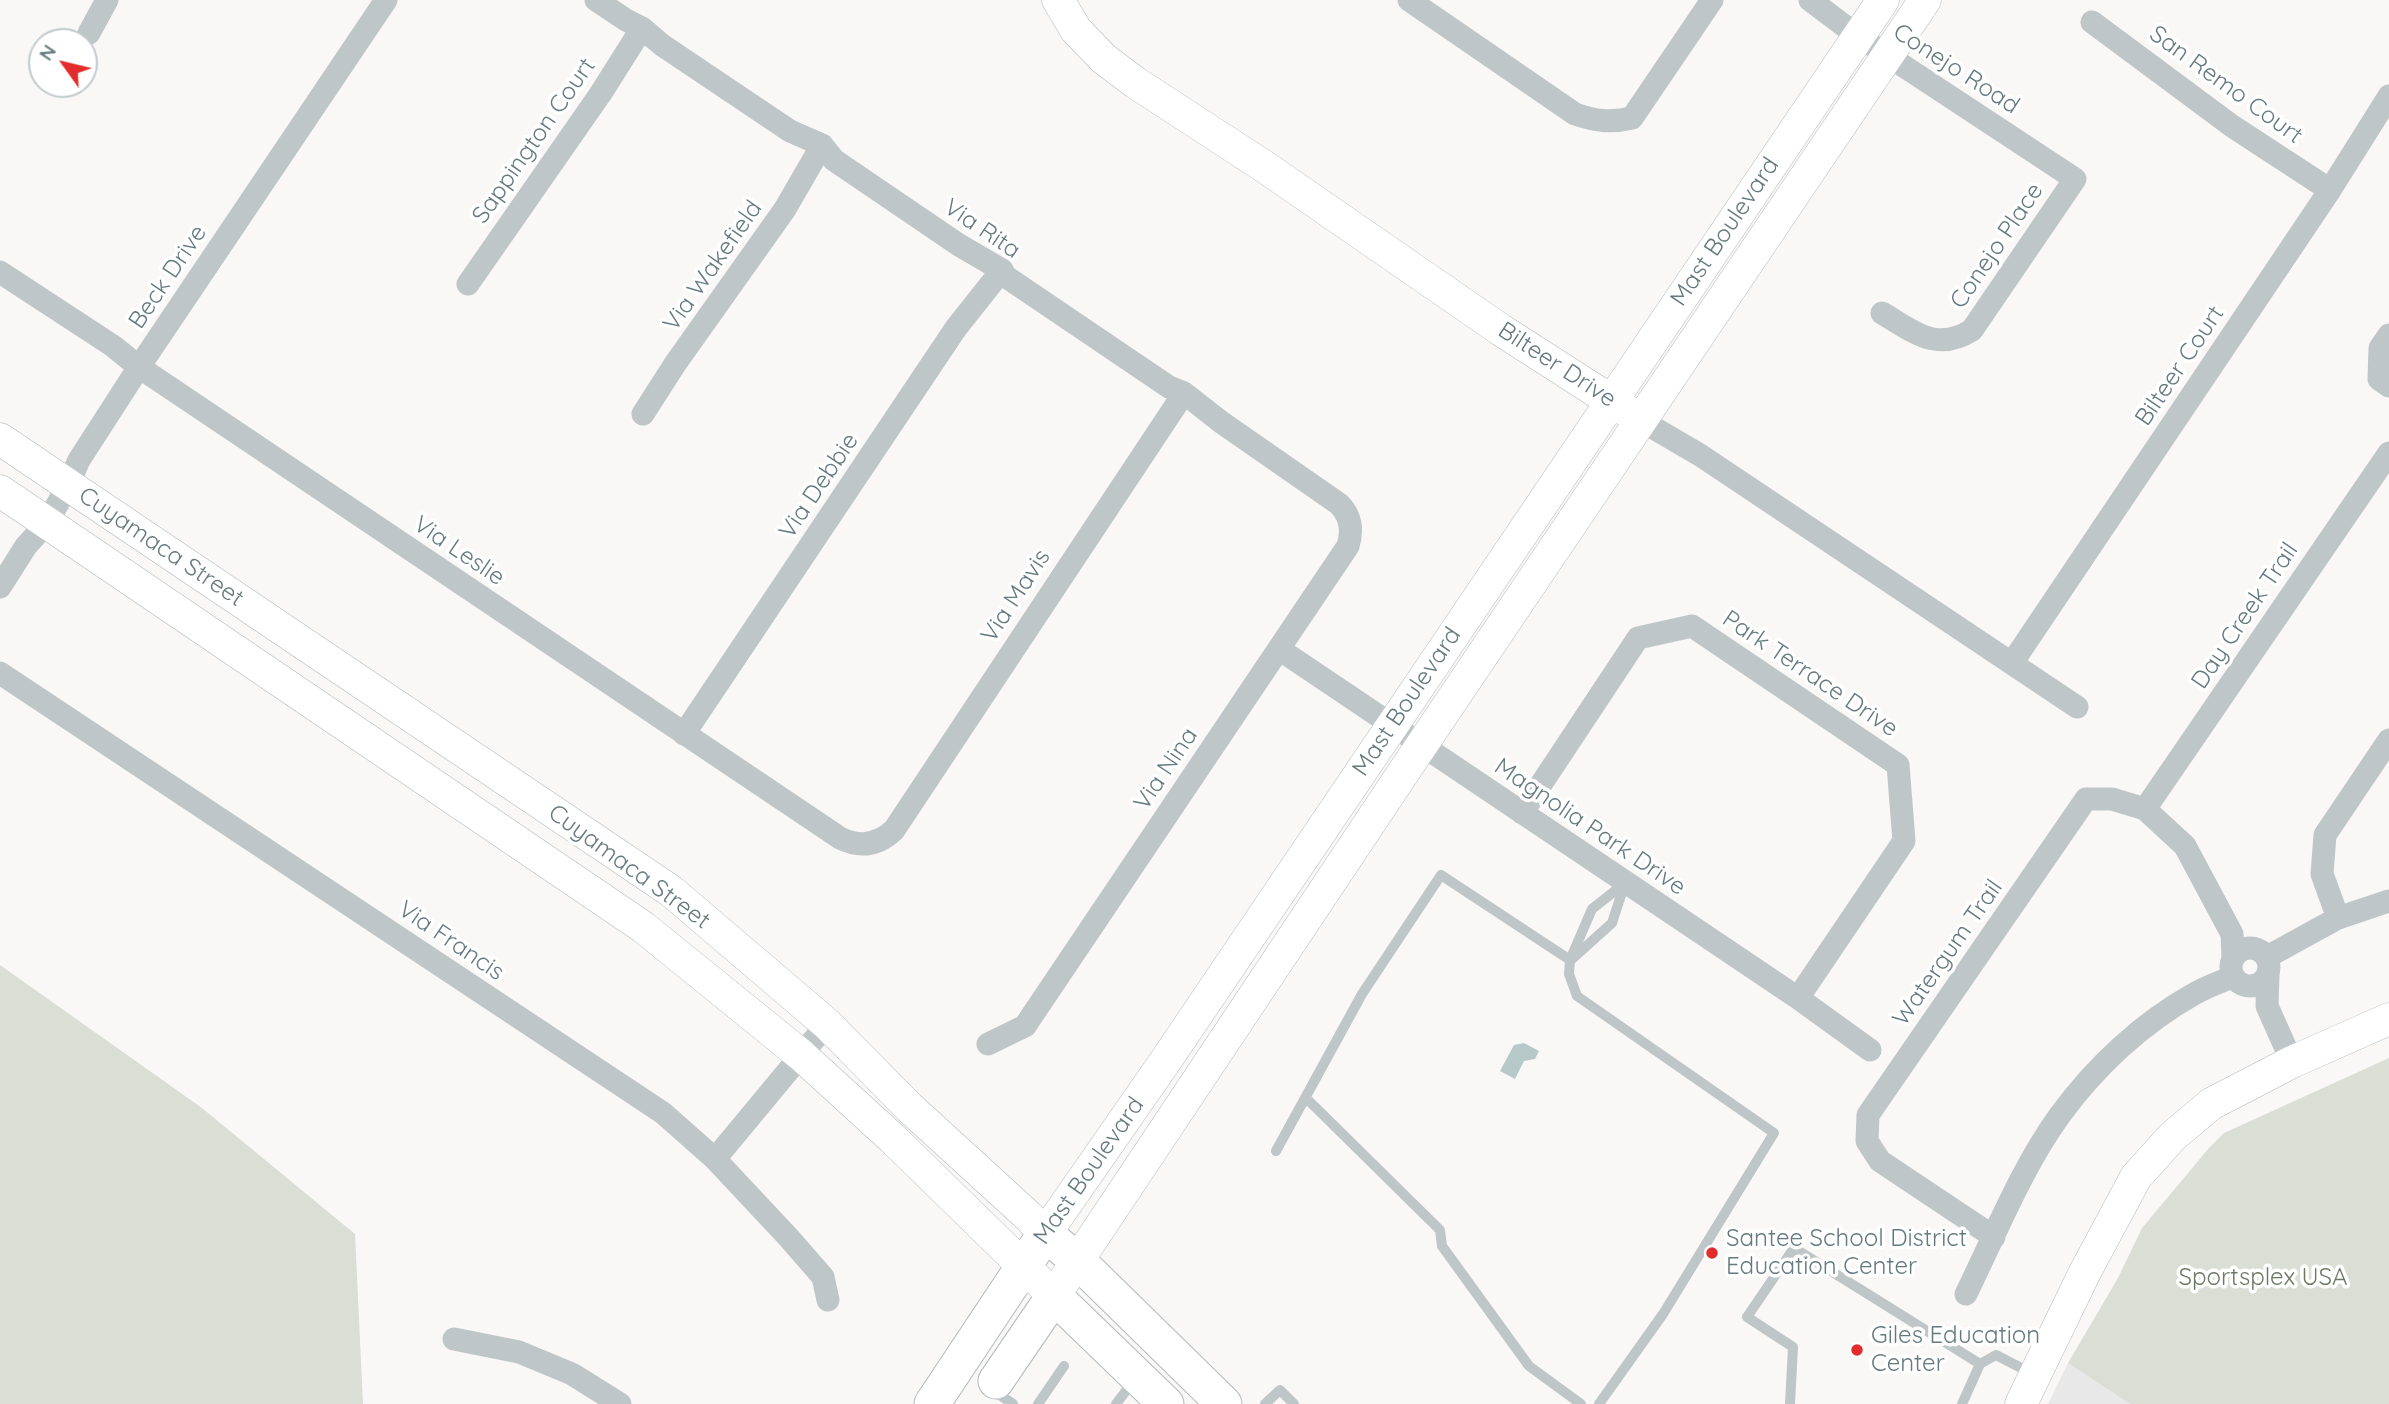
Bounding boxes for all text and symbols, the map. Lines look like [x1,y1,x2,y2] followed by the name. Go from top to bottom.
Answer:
[1887,18,2025,120] street label: Conejo Road
[2144,20,2308,150] street label: San Remo Court
[28,28,98,98] north arrow
[33,40,61,65] text: N
[466,53,602,229] street label: Sappington Court
[1665,152,1785,312] street label: Mast Boulevard
[1944,178,2050,314] street label: Conejo Place
[938,193,1026,265] street label: Via Rita
[657,195,769,337] street label: Via Wakefield
[123,220,213,334] street label: Beck Drive
[2129,301,2231,431] street label: Bilteer Court
[1493,316,1621,414] street label: Bilteer Drive
[773,428,865,544] street label: Via Debbie
[73,481,249,613] street label: Cuyamaca Street
[408,510,510,592] street label: Via Leslie
[2186,537,2304,695] street label: Day Creek Trail
[975,544,1057,648] street label: Via Mavis
[1717,605,1903,743] street label: Park Terrace Drive
[1347,622,1467,782] street label: Mast Boulevard
[1128,722,1204,816] street label: Via Nina
[1489,752,1691,902] street label: Magnolia Park Drive
[542,799,716,935] street label: Cuyamaca Street
[1887,874,2009,1032] street label: Watergum Trail
[392,895,510,987] street label: Via Francis
[1028,1092,1150,1250] street label: Mast Boulevard
[1726,1225,1967,1281] place label: Santee School District Education Center
[1704,1245,1720,1261] marker: Santee School District Education Center
[2179,1264,2347,1292] park label: Sportsplex USA
[1871,1322,2040,1378] place label: Giles Education Center
[1849,1342,1865,1358] marker: Giles Education Center

